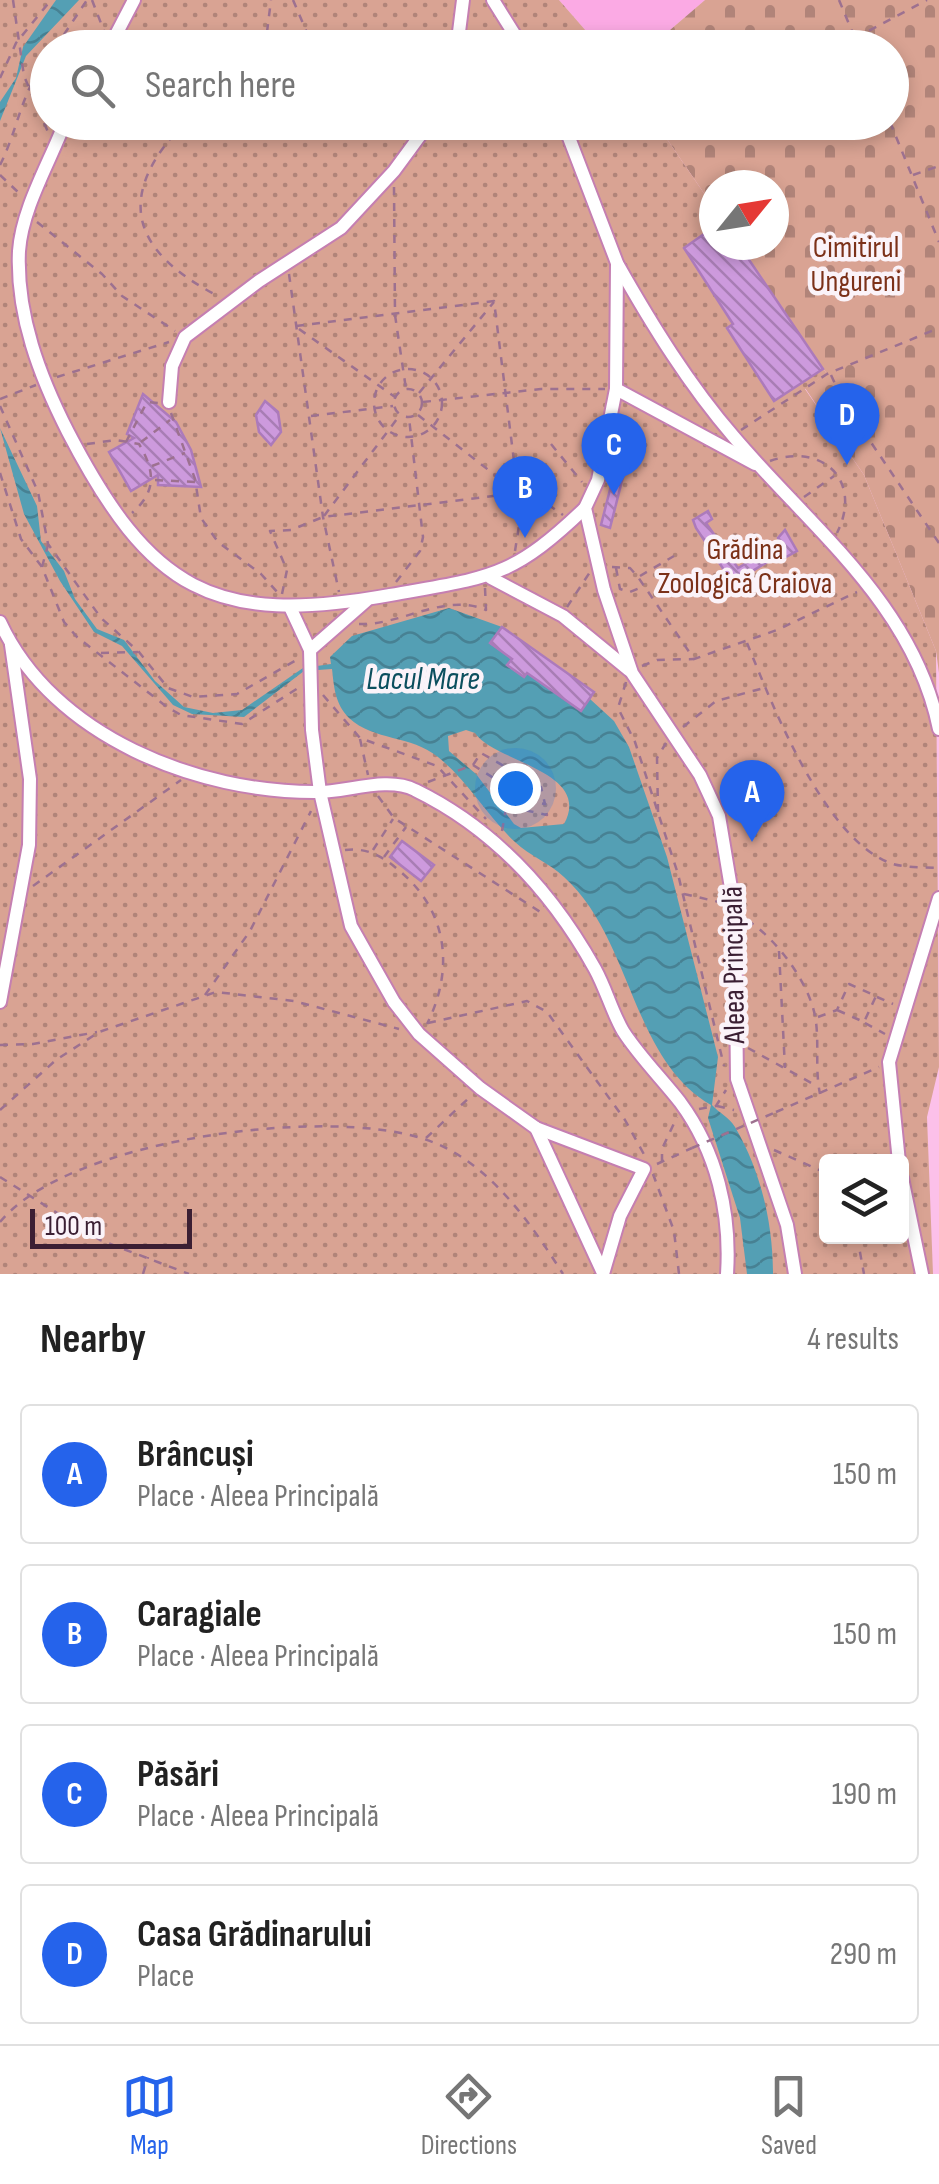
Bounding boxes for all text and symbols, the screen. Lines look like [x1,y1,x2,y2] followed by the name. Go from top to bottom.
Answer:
[30,30,909,140] search box
[65,58,120,113] icon: search
[145,63,296,108] text: Search here
[699,170,789,260] north arrow
[811,230,901,300] park label: Cimitirul Ungureni
[814,382,880,465] pin: D
[582,412,646,495] pin: C
[492,456,558,538] pin: B
[658,532,832,602] park label: Grădina Zoologică Craiova
[366,660,480,699] water label: Lacul Mare
[720,760,784,842] pin: A
[490,763,541,814] your location
[715,886,753,1045] street label: Aleea Principală
[819,1154,909,1244] map controls
[819,1154,909,1244] button: layers
[30,1204,192,1248] scale bar
[45,1210,102,1243] text: 100 m
[40,1314,146,1365] text: Nearby
[807,1320,899,1359] text: 4 results
[137,1432,254,1477] text: Brâncuși
[67,1455,82,1494] text: A
[833,1455,897,1494] text: 150 m
[137,1477,379,1516] text: Place · Aleea Principală
[137,1592,262,1637] text: Caragiale
[67,1615,82,1654] text: B
[833,1615,897,1654] text: 150 m
[137,1637,379,1676] text: Place · Aleea Principală
[137,1752,219,1797] text: Păsări
[66,1775,83,1814] text: C
[832,1775,897,1814] text: 190 m
[137,1797,379,1836] text: Place · Aleea Principală
[137,1912,372,1957] text: Casa Grădinarului
[66,1935,83,1974] text: D
[830,1935,897,1974] text: 290 m
[137,1957,194,1996] text: Place
[122,2069,177,2162] tab: Map
[421,2069,517,2162] tab: Directions
[761,2069,817,2162] tab: Saved

